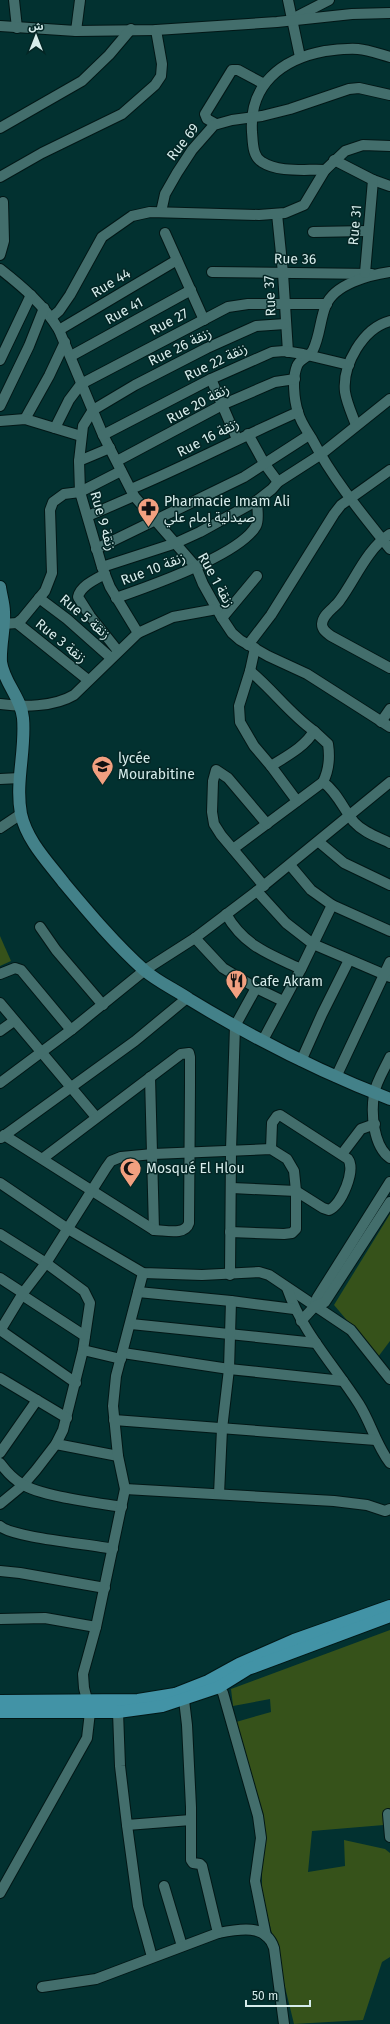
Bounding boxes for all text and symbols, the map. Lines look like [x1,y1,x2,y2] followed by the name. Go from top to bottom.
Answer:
[16,16,56,56] north arrow
[28,20,44,33] text: ش
[163,120,203,164] street label: Rue 69
[345,204,365,246] street label: Rue 31
[274,250,316,268] street label: Rue 36
[88,264,134,301] street label: Rue 44
[260,275,280,317] street label: Rue 37
[102,294,146,328] street label: Rue 41
[147,305,191,339] street label: Rue 27
[146,324,214,370] street label: Rue 26 زنقة
[182,340,250,384] street label: Rue 22 زنقة
[164,380,232,428] street label: Rue 20 زنقة
[174,415,242,461] street label: Rue 16 زنقة
[86,489,120,553] street label: Rue 9 زنقة
[164,493,290,528] place label: Pharmacie Imam Ali صيدلية إمام علي
[136,496,162,529] pharmacy icon: Pharmacie Imam Ali صيدلية إمام علي
[118,549,188,589] street label: Rue 10 زنقة
[194,550,238,610] street label: Rue 1 زنقة
[56,591,114,643] street label: Rue 5 زنقة
[32,615,90,667] street label: Rue 3 زنقة
[118,750,195,783] place label: lycée Mourabitine
[89,753,115,786] school or university icon: lycée Mourabitine
[224,968,250,1001] restaurant icon: Cafe Akram
[252,973,323,990] place label: Cafe Akram
[118,1155,144,1188] mosque icon: Mosqué El Hlou
[146,1160,245,1177] place label: Mosqué El Hlou
[246,1982,310,2008] scale bar
[252,1989,278,2003] text: 50 m

